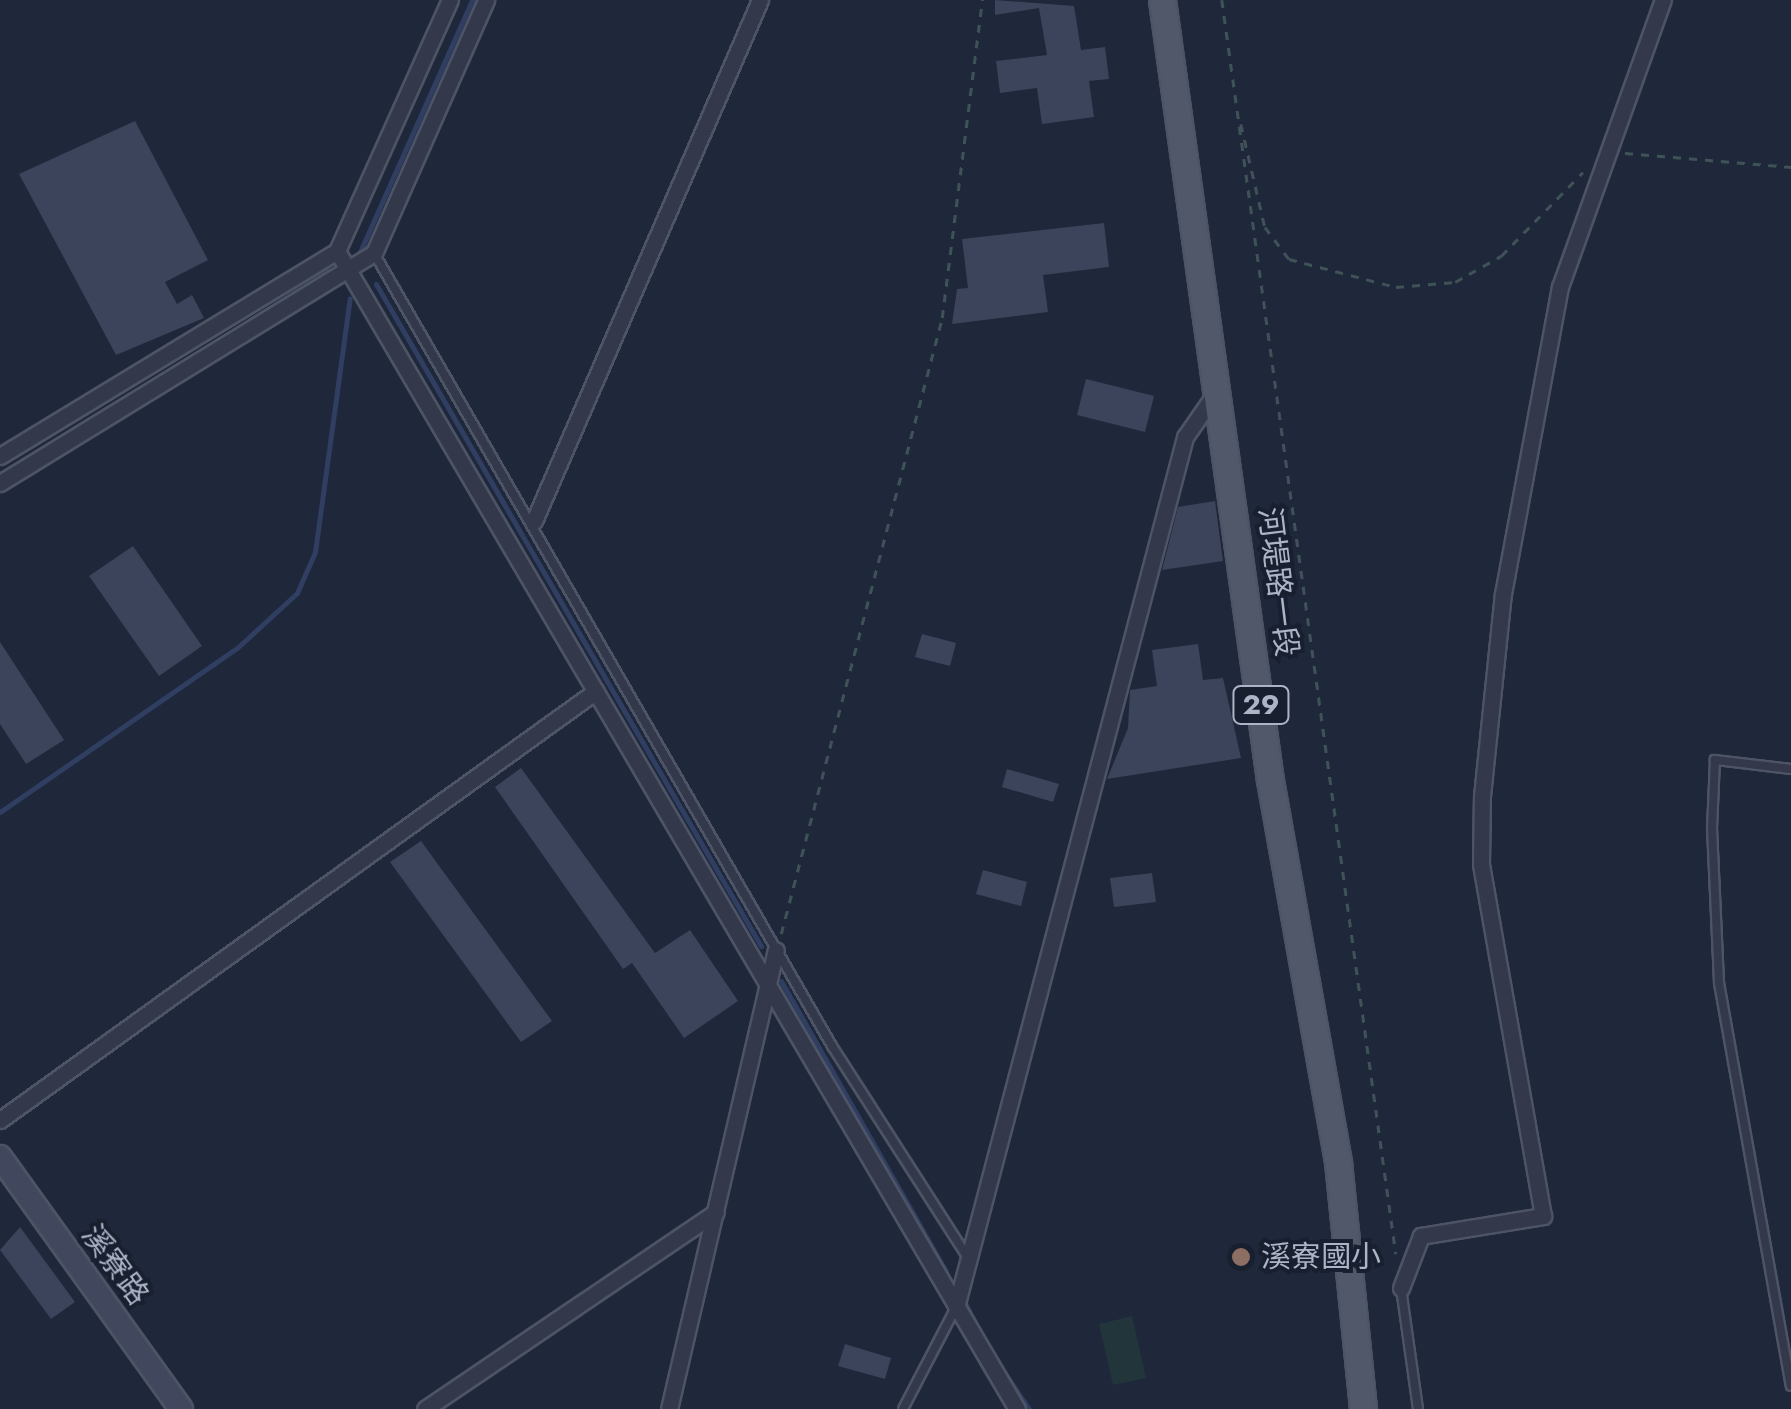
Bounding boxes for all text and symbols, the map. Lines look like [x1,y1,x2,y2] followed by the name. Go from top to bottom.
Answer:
[1251,505,1305,659] street label: 河堤路一段
[1231,682,1291,728] road number: 29
[74,1218,156,1312] street label: 溪寮路
[1261,1239,1381,1275] place label: 溪寮國小
[1230,1246,1252,1268] marker: 溪寮國小

